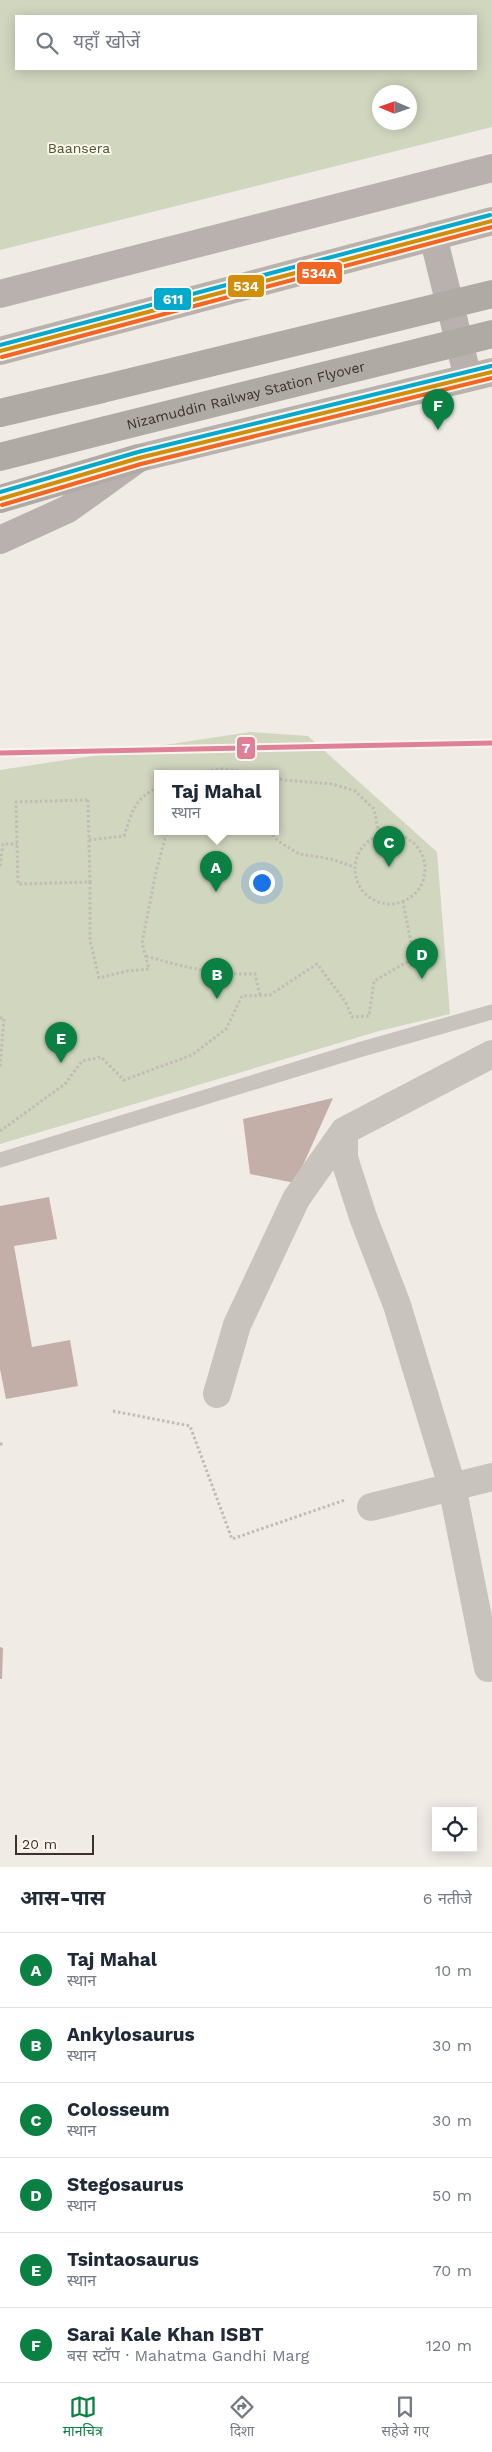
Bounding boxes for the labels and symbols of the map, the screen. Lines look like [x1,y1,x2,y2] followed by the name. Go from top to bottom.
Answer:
[372,85,417,130] north arrow
[48,140,110,156] park label: Baansera
[296,261,343,285] line badge: 534A
[302,265,337,281] text: 534A
[227,274,265,298] line badge: 534
[233,278,259,294] text: 534
[153,287,192,311] line badge: 611
[163,291,183,307] text: 611
[125,358,367,433] street label: Nizamuddin Railway Station Flyover
[422,389,454,430] pin: F
[236,736,256,760] line badge: 7
[242,740,251,756] text: 7
[373,826,405,867] pin: C
[200,851,232,892] pin: A
[249,870,275,896] your location
[406,938,438,979] pin: D
[201,958,233,999] pin: B
[45,1022,77,1063] pin: E
[15,1832,94,1855] scale bar

